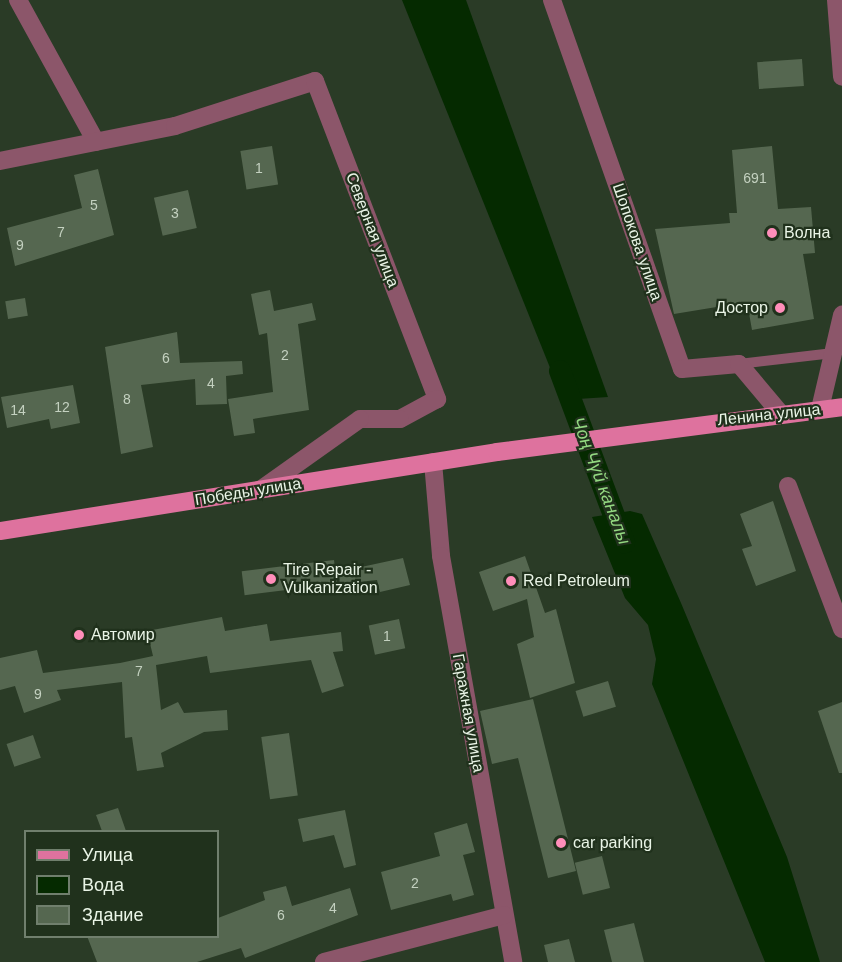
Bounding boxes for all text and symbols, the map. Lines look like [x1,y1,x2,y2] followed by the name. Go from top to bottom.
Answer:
[255,160,263,176] house number: 1
[341,170,403,290] street label: Северная улица
[743,170,767,186] house number: 691
[608,181,666,303] street label: Шопокова улица
[90,197,98,213] house number: 5
[171,205,179,221] house number: 3
[784,223,830,243] place label: Волна
[57,224,65,240] house number: 7
[765,226,779,240] marker: Волна
[16,237,24,253] house number: 9
[715,298,768,318] place label: Достор
[773,301,787,315] marker: Достор
[281,347,289,363] house number: 2
[162,350,170,366] house number: 6
[207,375,215,391] house number: 4
[123,391,131,407] house number: 8
[54,399,70,415] house number: 12
[717,400,821,430] street label: Ленина улица
[10,402,26,418] house number: 14
[567,414,635,548] water label: Чоң Чүй каналы
[194,474,302,510] street label: Победы улица
[283,560,378,598] place label: Tire Repair - Vulkanization
[523,571,630,591] place label: Red Petroleum
[264,572,278,586] marker: Tire Repair - Vulkanization
[504,574,518,588] marker: Red Petroleum
[91,625,155,645] place label: Автомир
[72,628,86,642] marker: Автомир
[383,628,391,644] house number: 1
[448,652,488,774] street label: Гаражная улица
[135,663,143,679] house number: 7
[34,686,42,702] house number: 9
[24,830,219,938] legend
[573,833,652,853] place label: car parking
[554,836,568,850] marker: car parking
[82,845,133,865] text: Улица
[82,875,124,895] text: Вода
[411,875,419,891] house number: 2
[329,900,337,916] house number: 4
[82,905,143,925] text: Здание
[277,907,285,923] house number: 6

